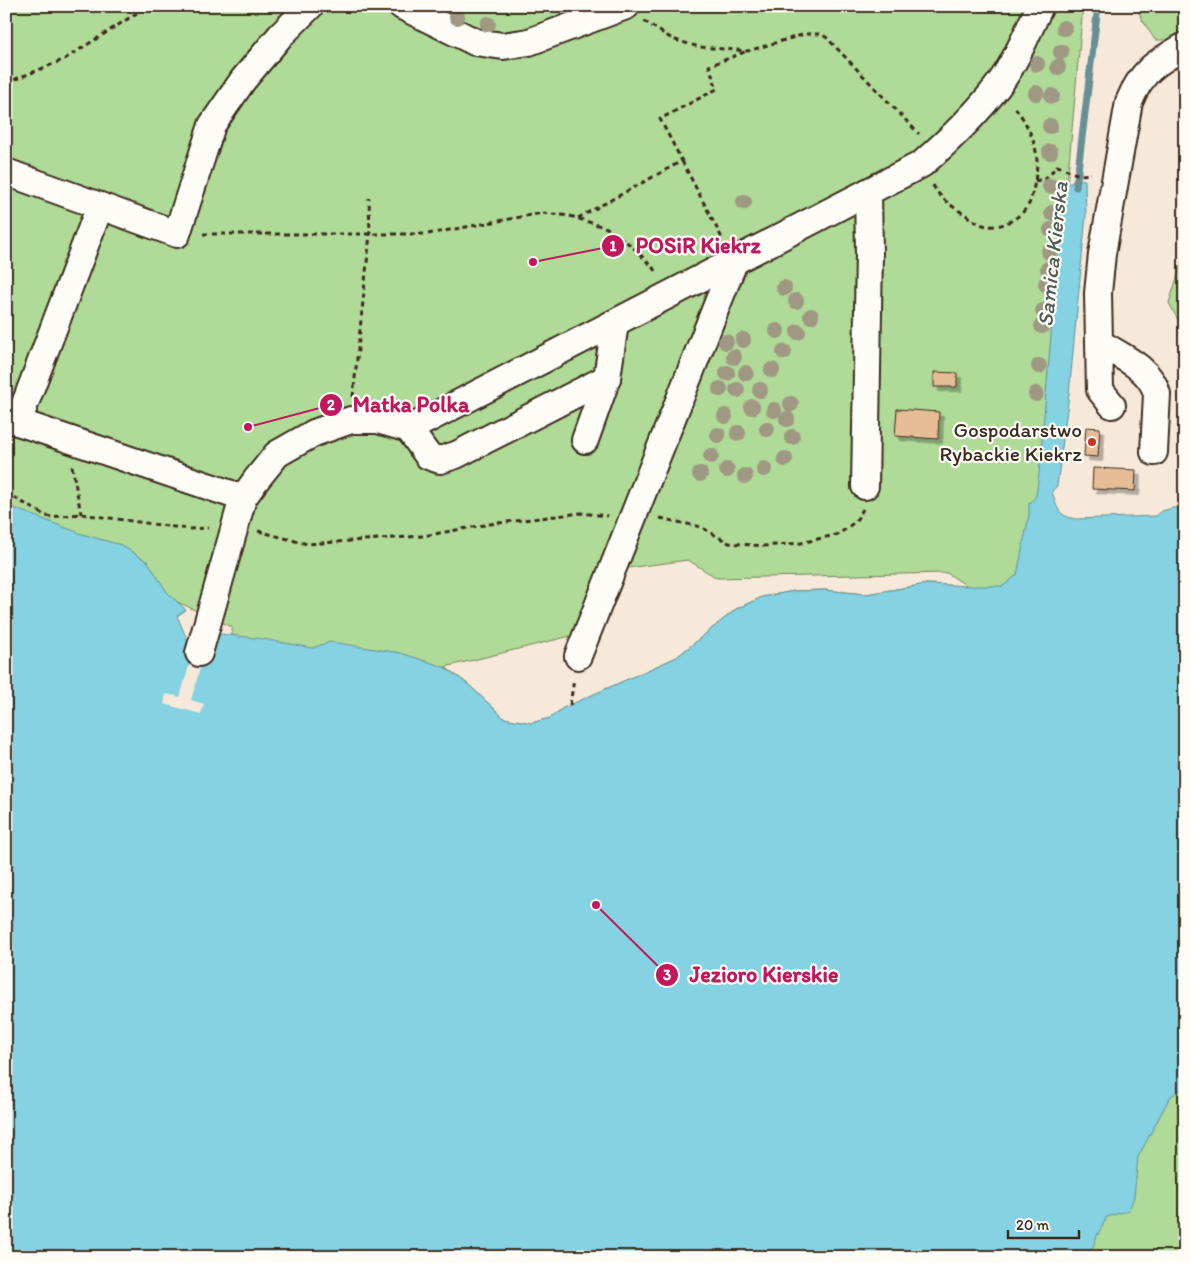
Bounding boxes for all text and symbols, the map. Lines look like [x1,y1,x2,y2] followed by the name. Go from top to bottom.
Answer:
[1031,180,1074,328] water label: Samica Kierska
[600,227,770,264] callout: POSiR Kiekrz
[635,232,761,259] text: POSiR Kiekrz
[610,237,617,255] text: 1
[318,386,479,423] callout: Matka Polka
[353,391,470,418] text: Matka Polka
[327,396,335,414] text: 2
[940,417,1082,466] place label: Gospodarstwo Rybackie Kiekrz
[1086,436,1098,448] marker: Gospodarstwo Rybackie Kiekrz
[655,956,849,993] callout: Jezioro Kierskie
[689,961,838,988] text: Jezioro Kierskie
[663,966,671,984] text: 3
[1008,1208,1080,1240] scale bar
[1016,1216,1050,1234] text: 20 m

